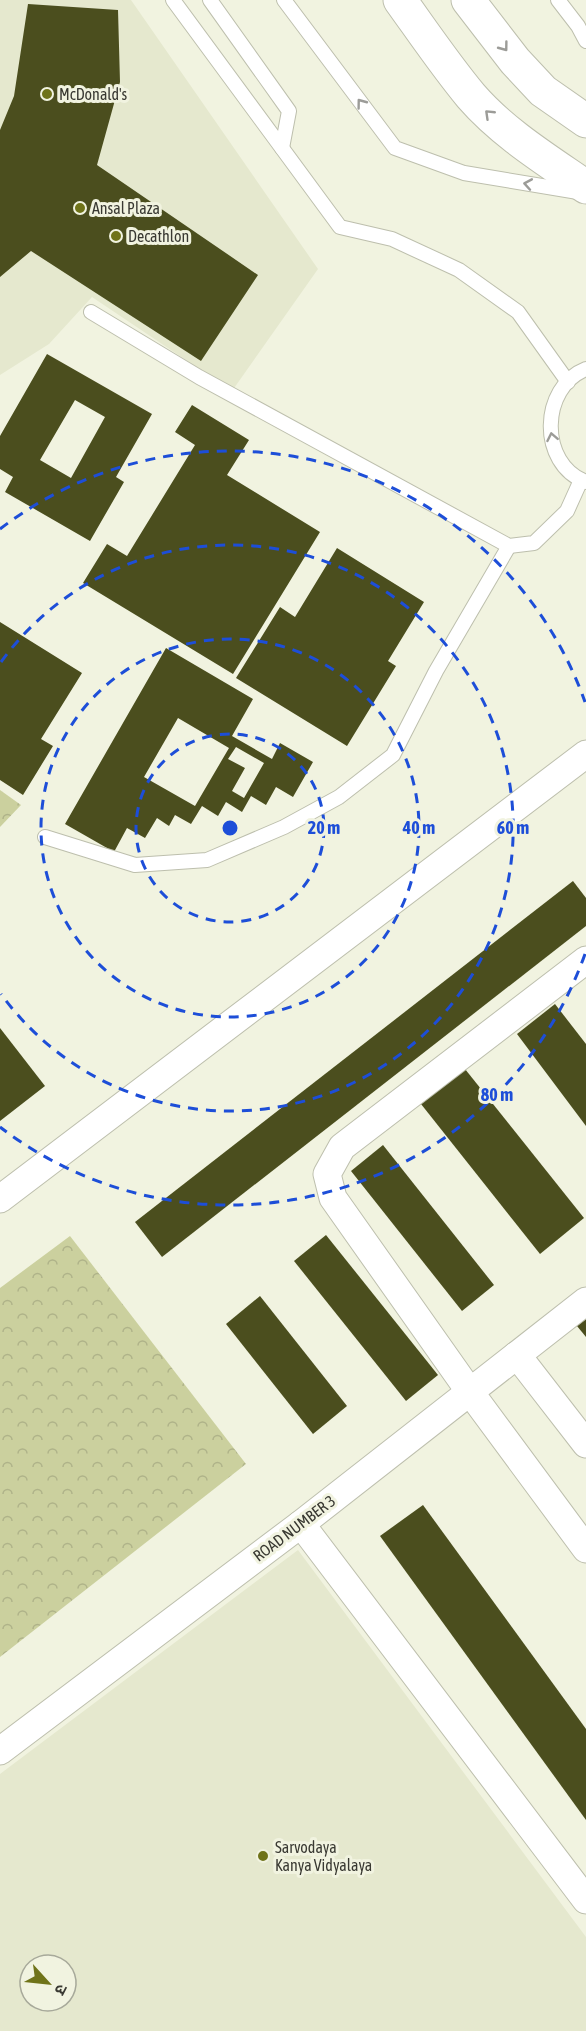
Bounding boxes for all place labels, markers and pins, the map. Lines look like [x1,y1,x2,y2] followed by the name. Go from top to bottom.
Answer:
[59,85,128,103] place label: McDonald's
[40,87,54,101] marker: McDonald's
[92,199,160,217] place label: Ansal Plaza
[73,201,87,215] marker: Ansal Plaza
[128,227,189,245] place label: Decathlon
[109,229,123,243] marker: Decathlon
[220,818,240,838] centre of rings
[275,1838,372,1875] place label: Sarvodaya Kanya Vidyalaya
[256,1849,270,1863] marker: Sarvodaya Kanya Vidyalaya

